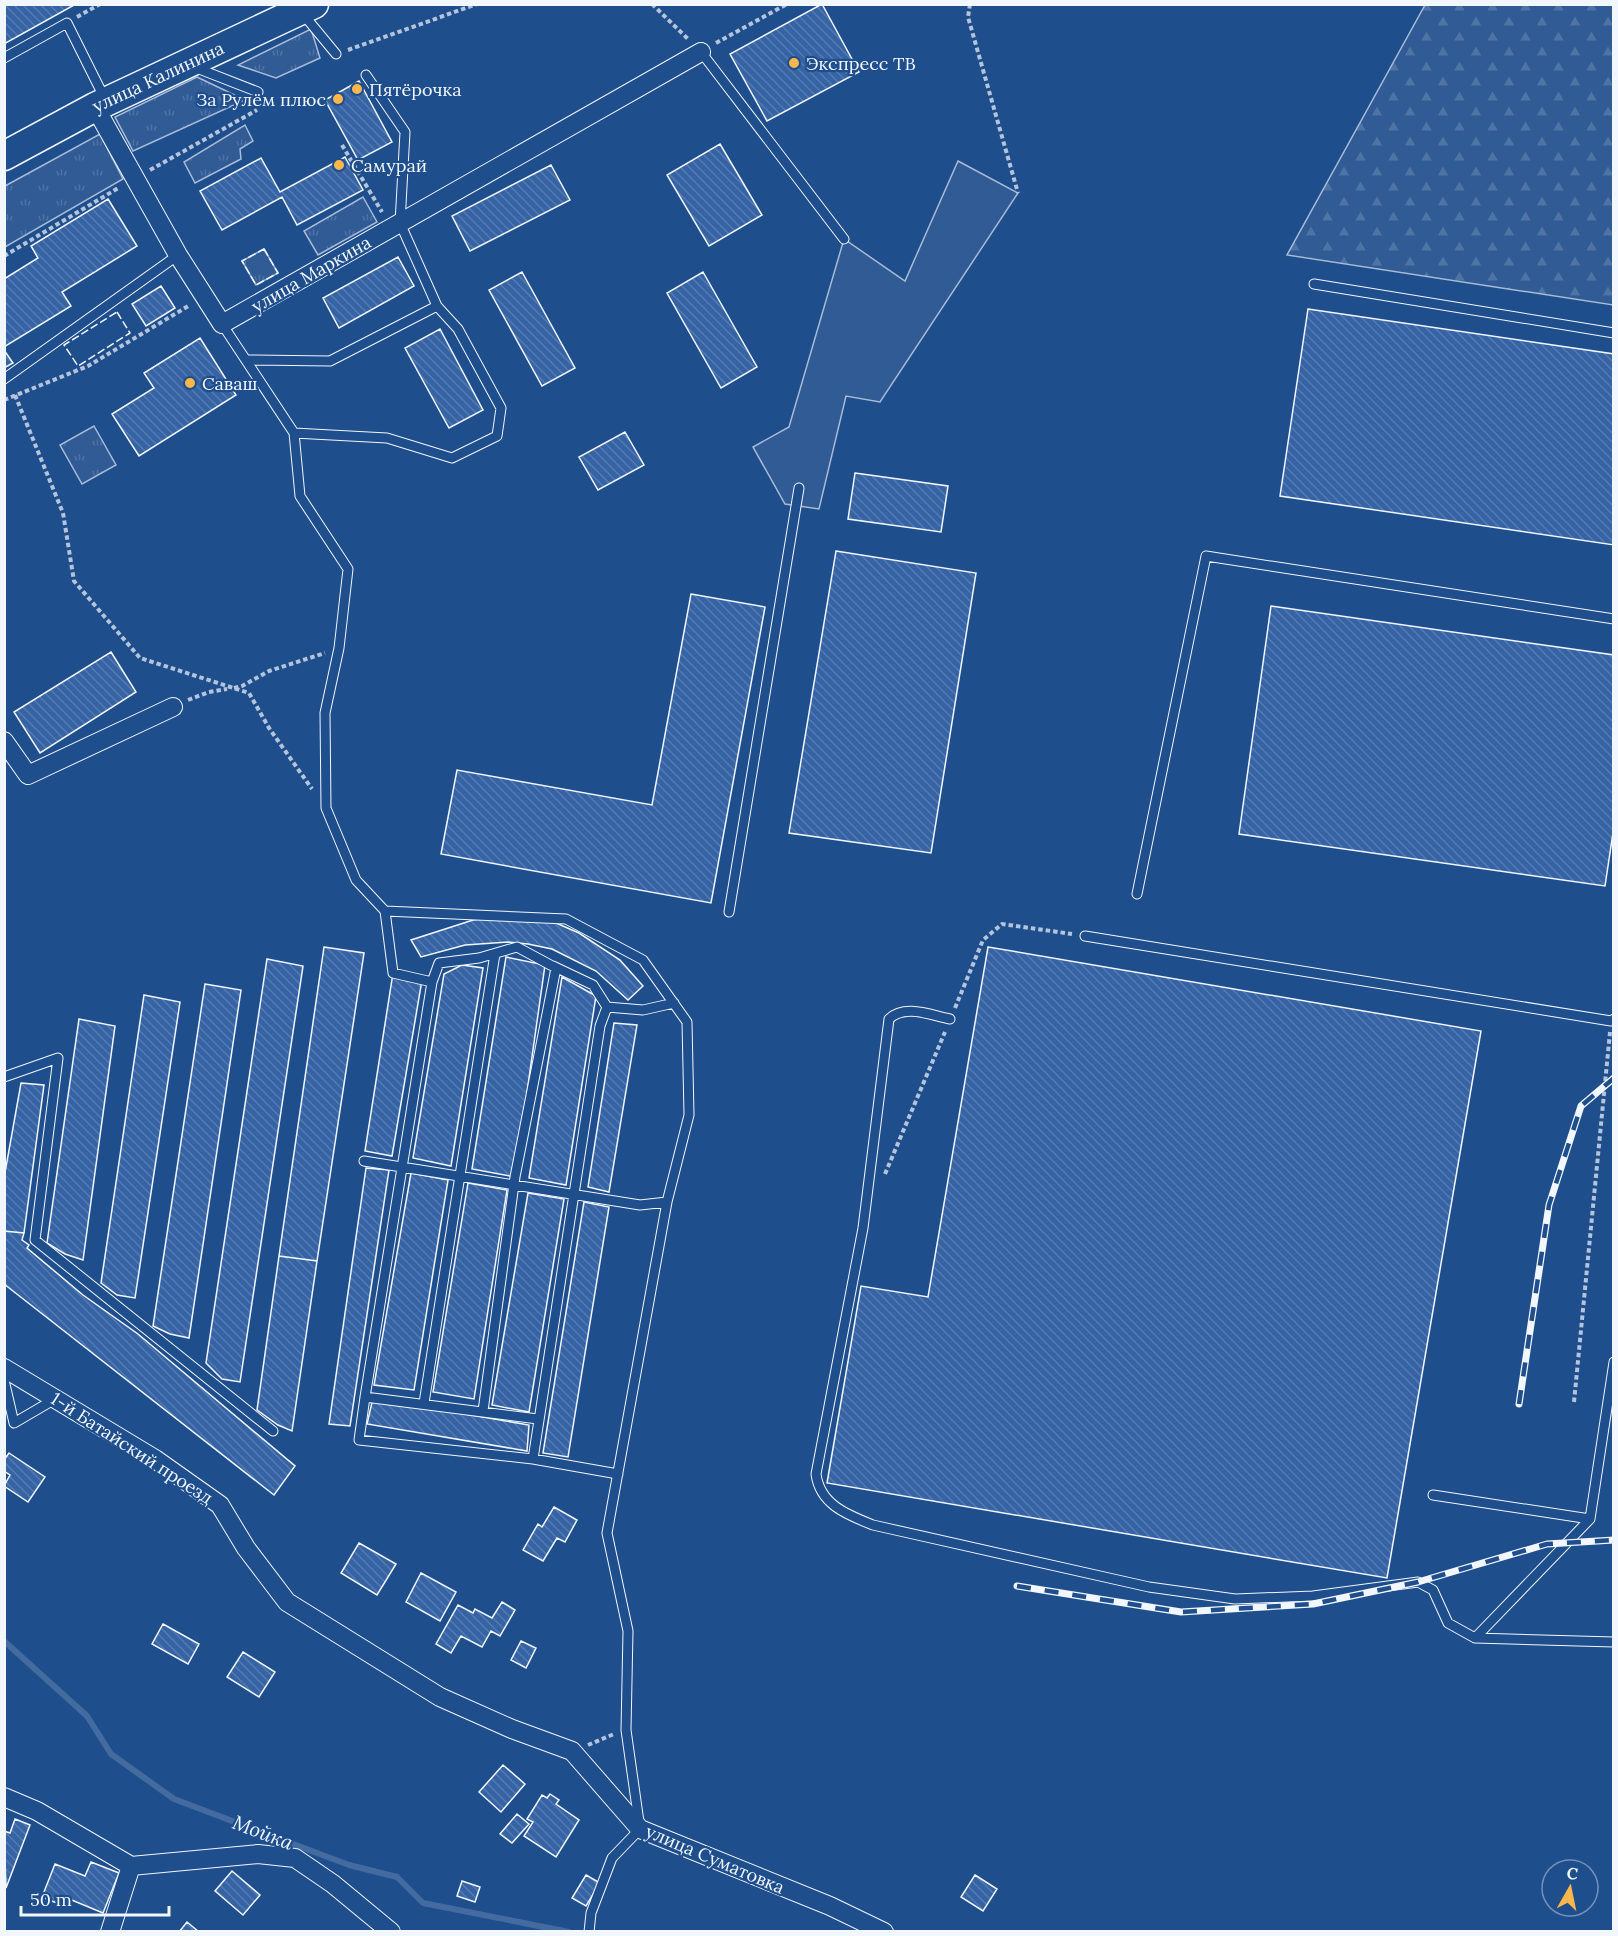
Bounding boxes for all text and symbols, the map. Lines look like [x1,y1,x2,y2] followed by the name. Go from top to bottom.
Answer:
[88,36,228,118] street label: улица Калинина
[806,52,916,75] place label: Экспресс ТВ
[787,56,801,70] marker: Экспресс ТВ
[369,78,461,101] place label: Пятёрочка
[350,82,364,96] marker: Пятёрочка
[196,88,326,111] place label: За Рулём плюс
[331,92,345,106] marker: За Рулём плюс
[351,154,427,177] place label: Самурай
[332,158,346,172] marker: Самурай
[247,230,375,318] street label: улица Маркина
[202,372,258,395] place label: Саваш
[183,376,197,390] marker: Саваш
[47,1387,218,1509] street label: 1-й Батайский проезд
[229,1809,297,1855] water label: Мойка
[642,1819,788,1899] street label: улица Суматовка
[1540,1858,1600,1918] north arrow
[1565,1862,1579,1884] text: С
[21,1879,170,1917] scale bar
[30,1888,72,1911] text: 50 m

